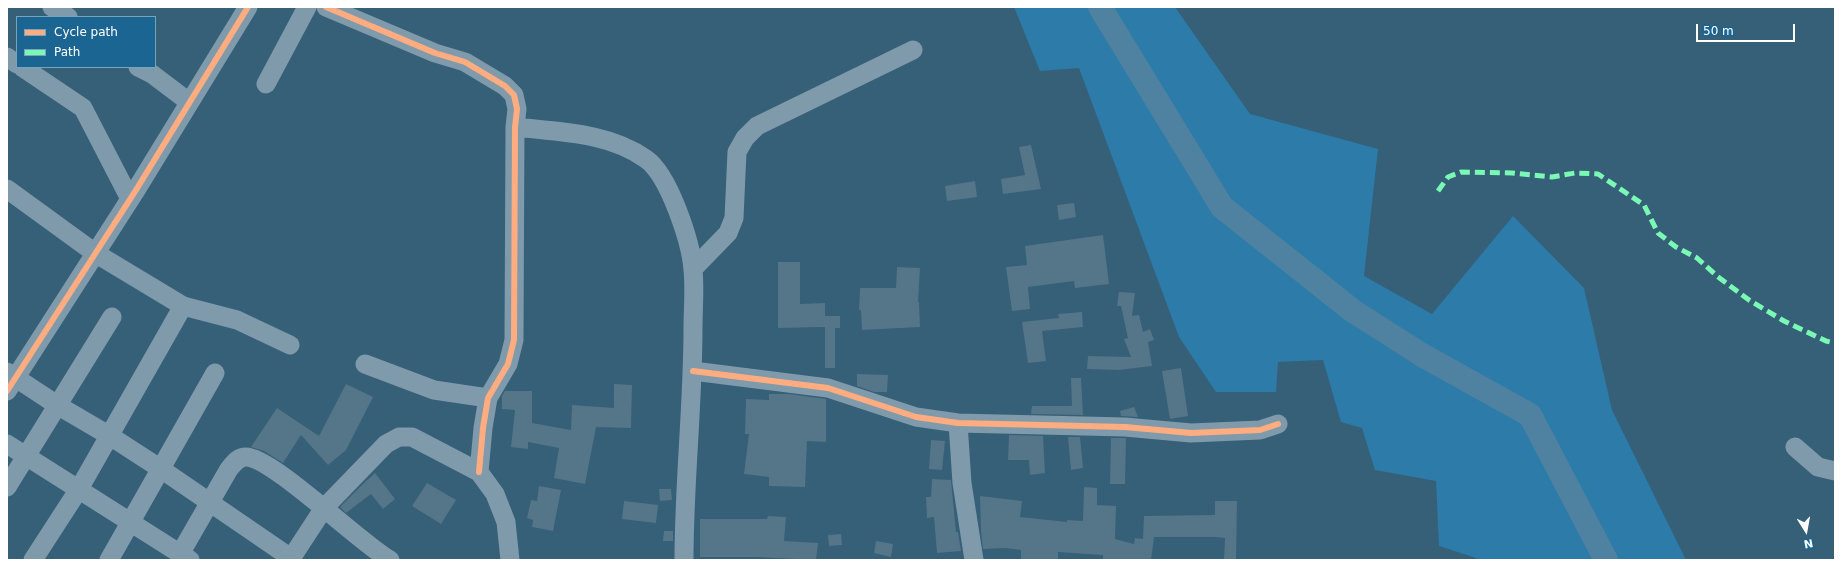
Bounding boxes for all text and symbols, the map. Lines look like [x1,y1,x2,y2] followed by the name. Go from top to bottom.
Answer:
[16,16,156,68] legend
[1698,16,1797,42] scale bar
[1703,24,1734,38] text: 50 m
[54,25,118,39] text: Cycle path
[54,45,80,59] text: Path
[1786,511,1826,551] north arrow
[1803,536,1814,551] text: N

